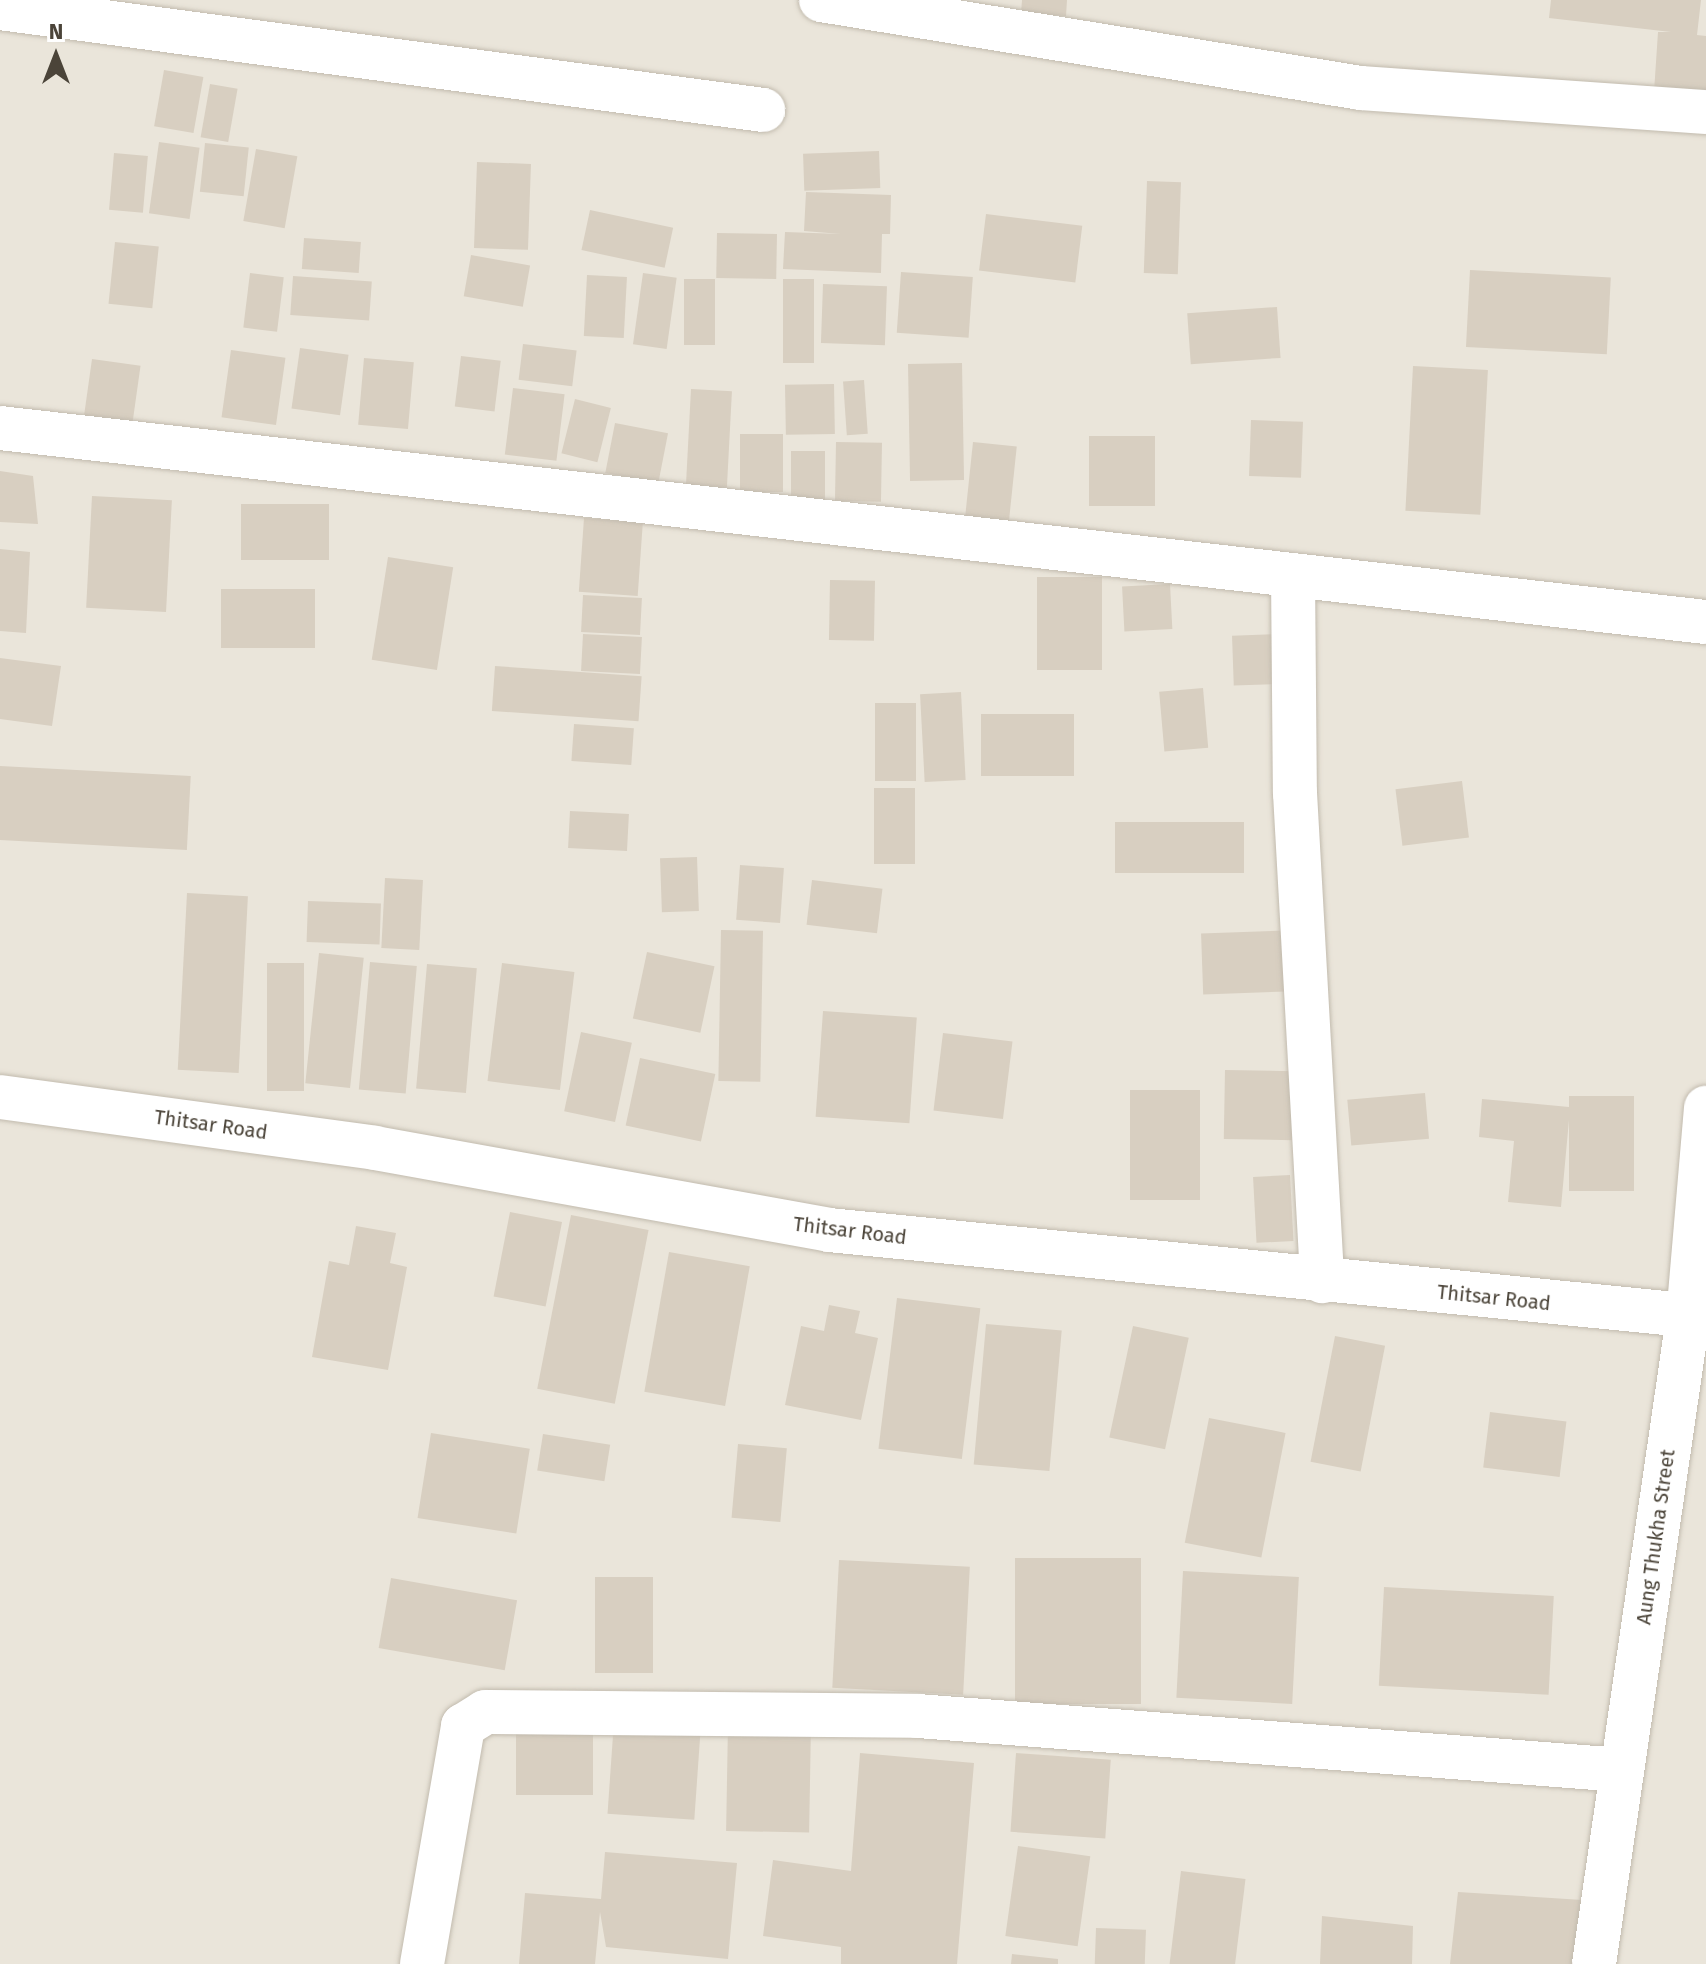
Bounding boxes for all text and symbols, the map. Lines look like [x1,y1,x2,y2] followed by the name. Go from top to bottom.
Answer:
[16,16,96,96] north arrow
[49,18,63,45] text: N
[153,1105,269,1145] street label: Thitsar Road
[792,1212,908,1250] street label: Thitsar Road
[1436,1280,1552,1316] street label: Thitsar Road
[1632,1448,1680,1626] street label: Aung Thukha Street

